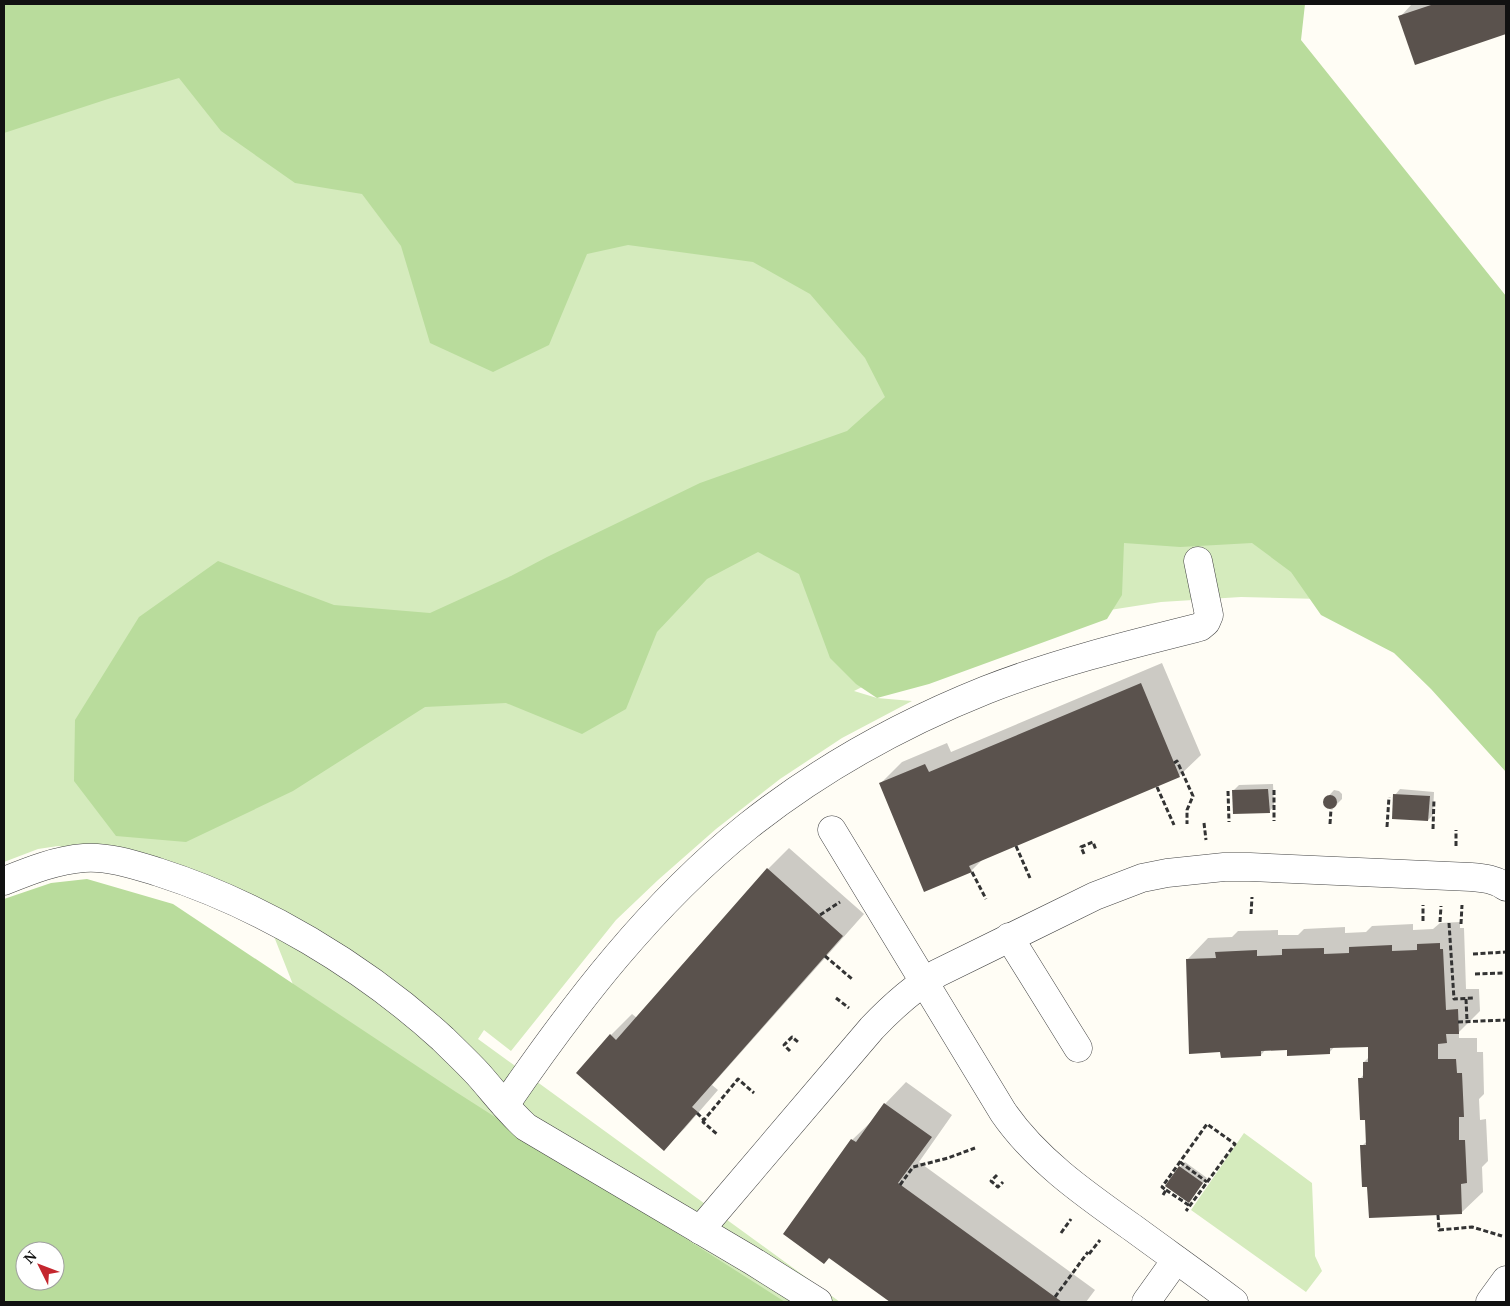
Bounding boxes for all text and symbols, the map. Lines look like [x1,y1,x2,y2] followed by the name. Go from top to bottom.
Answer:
[15,1241,65,1291] north arrow
[19,1247,41,1267] text: N

